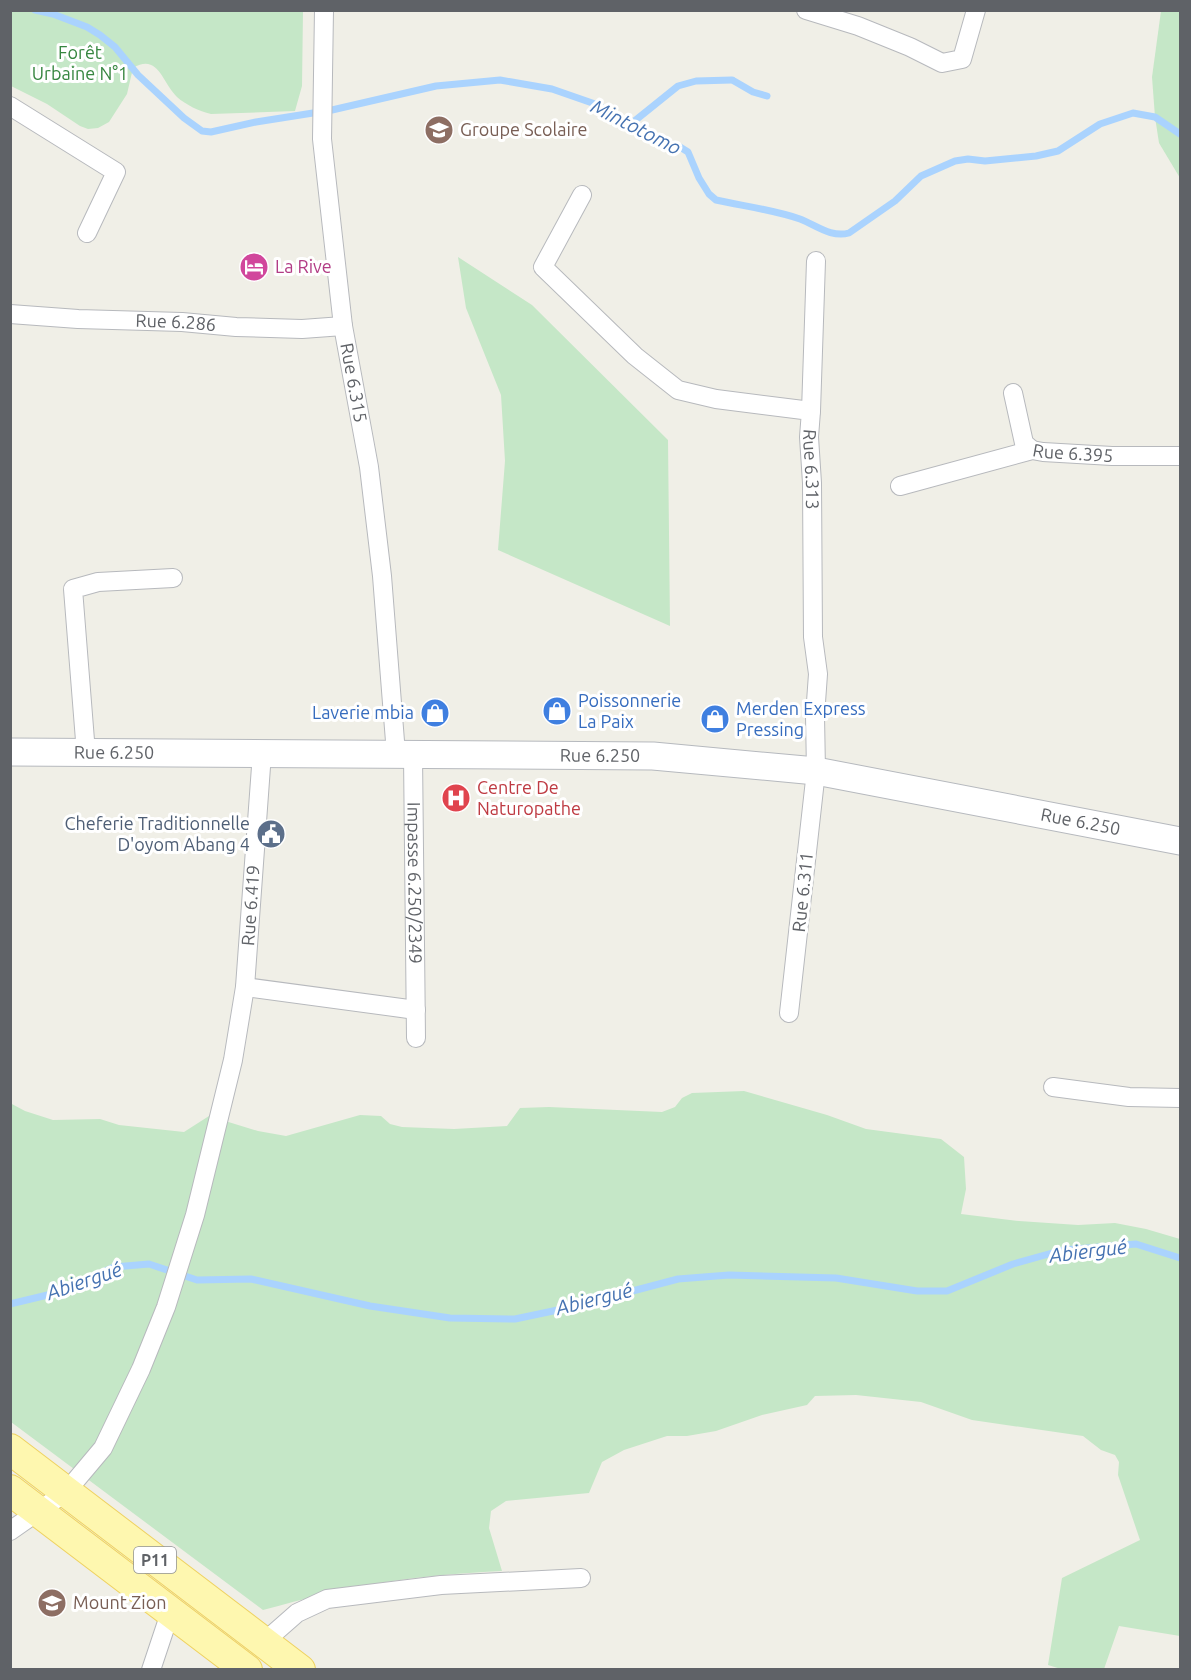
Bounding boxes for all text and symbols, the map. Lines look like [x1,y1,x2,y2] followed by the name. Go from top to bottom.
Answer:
[32,42,128,83] park label: Forêt Urbaine N°1
[587,94,685,159] water label: Mintotomo
[423,114,455,146] school or university icon: Groupe Scolaire
[460,119,588,139] place label: Groupe Scolaire
[238,251,270,283] hotel icon: La Rive
[275,256,332,276] place label: La Rive
[135,310,217,334] street label: Rue 6.286
[337,341,372,424] street label: Rue 6.315
[800,428,823,510] street label: Rue 6.313
[1031,439,1114,465] street label: Rue 6.395
[578,690,681,731] place label: Poissonnerie La Paix
[541,695,573,727] shop icon: Poissonnerie La Paix
[419,697,451,729] shop icon: Laverie mbia
[736,698,866,739] place label: Merden Express Pressing
[312,702,414,722] place label: Laverie mbia
[699,703,731,735] shop icon: Merden Express Pressing
[74,741,154,762] street label: Rue 6.250
[560,744,640,765] street label: Rue 6.250
[477,777,581,818] place label: Centre De Naturopathe
[440,782,472,814] hospital icon: Centre De Naturopathe
[404,802,426,964] street label: Impasse 6.250/2349
[1039,803,1122,838] street label: Rue 6.250
[65,813,250,854] place label: Cheferie Traditionnelle D'oyom Abang 4
[255,818,287,850] public building icon: Cheferie Traditionnelle D'oyom Abang 4
[788,851,816,933] street label: Rue 6.311
[237,864,263,946] street label: Rue 6.419
[1047,1234,1128,1267] water label: Abiergué
[42,1257,125,1304] water label: Abiergué
[552,1278,635,1319] water label: Abiergué
[134,1547,176,1573] road number: P11
[36,1587,68,1619] school or university icon: Mount Zion
[73,1592,166,1612] place label: Mount Zion

